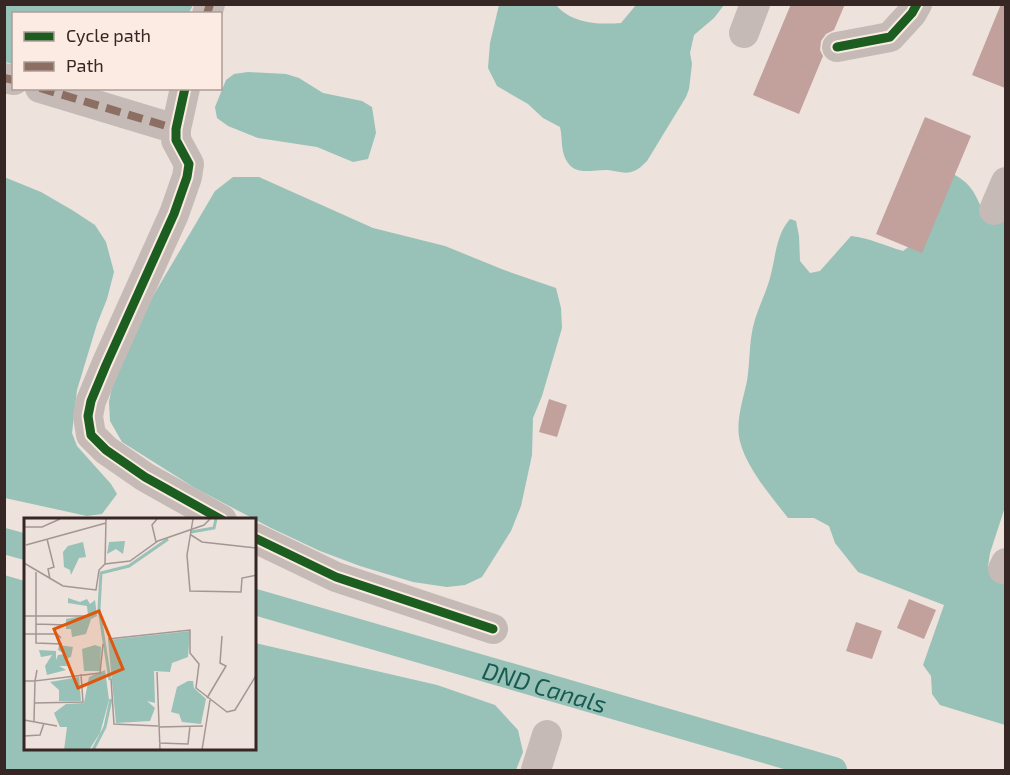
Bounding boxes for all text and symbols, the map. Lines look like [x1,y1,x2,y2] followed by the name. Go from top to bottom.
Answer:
[12,12,222,90] legend
[66,24,151,46] text: Cycle path
[66,54,104,76] text: Path
[24,518,256,751] inset map
[479,654,611,718] water label: DND Canals

